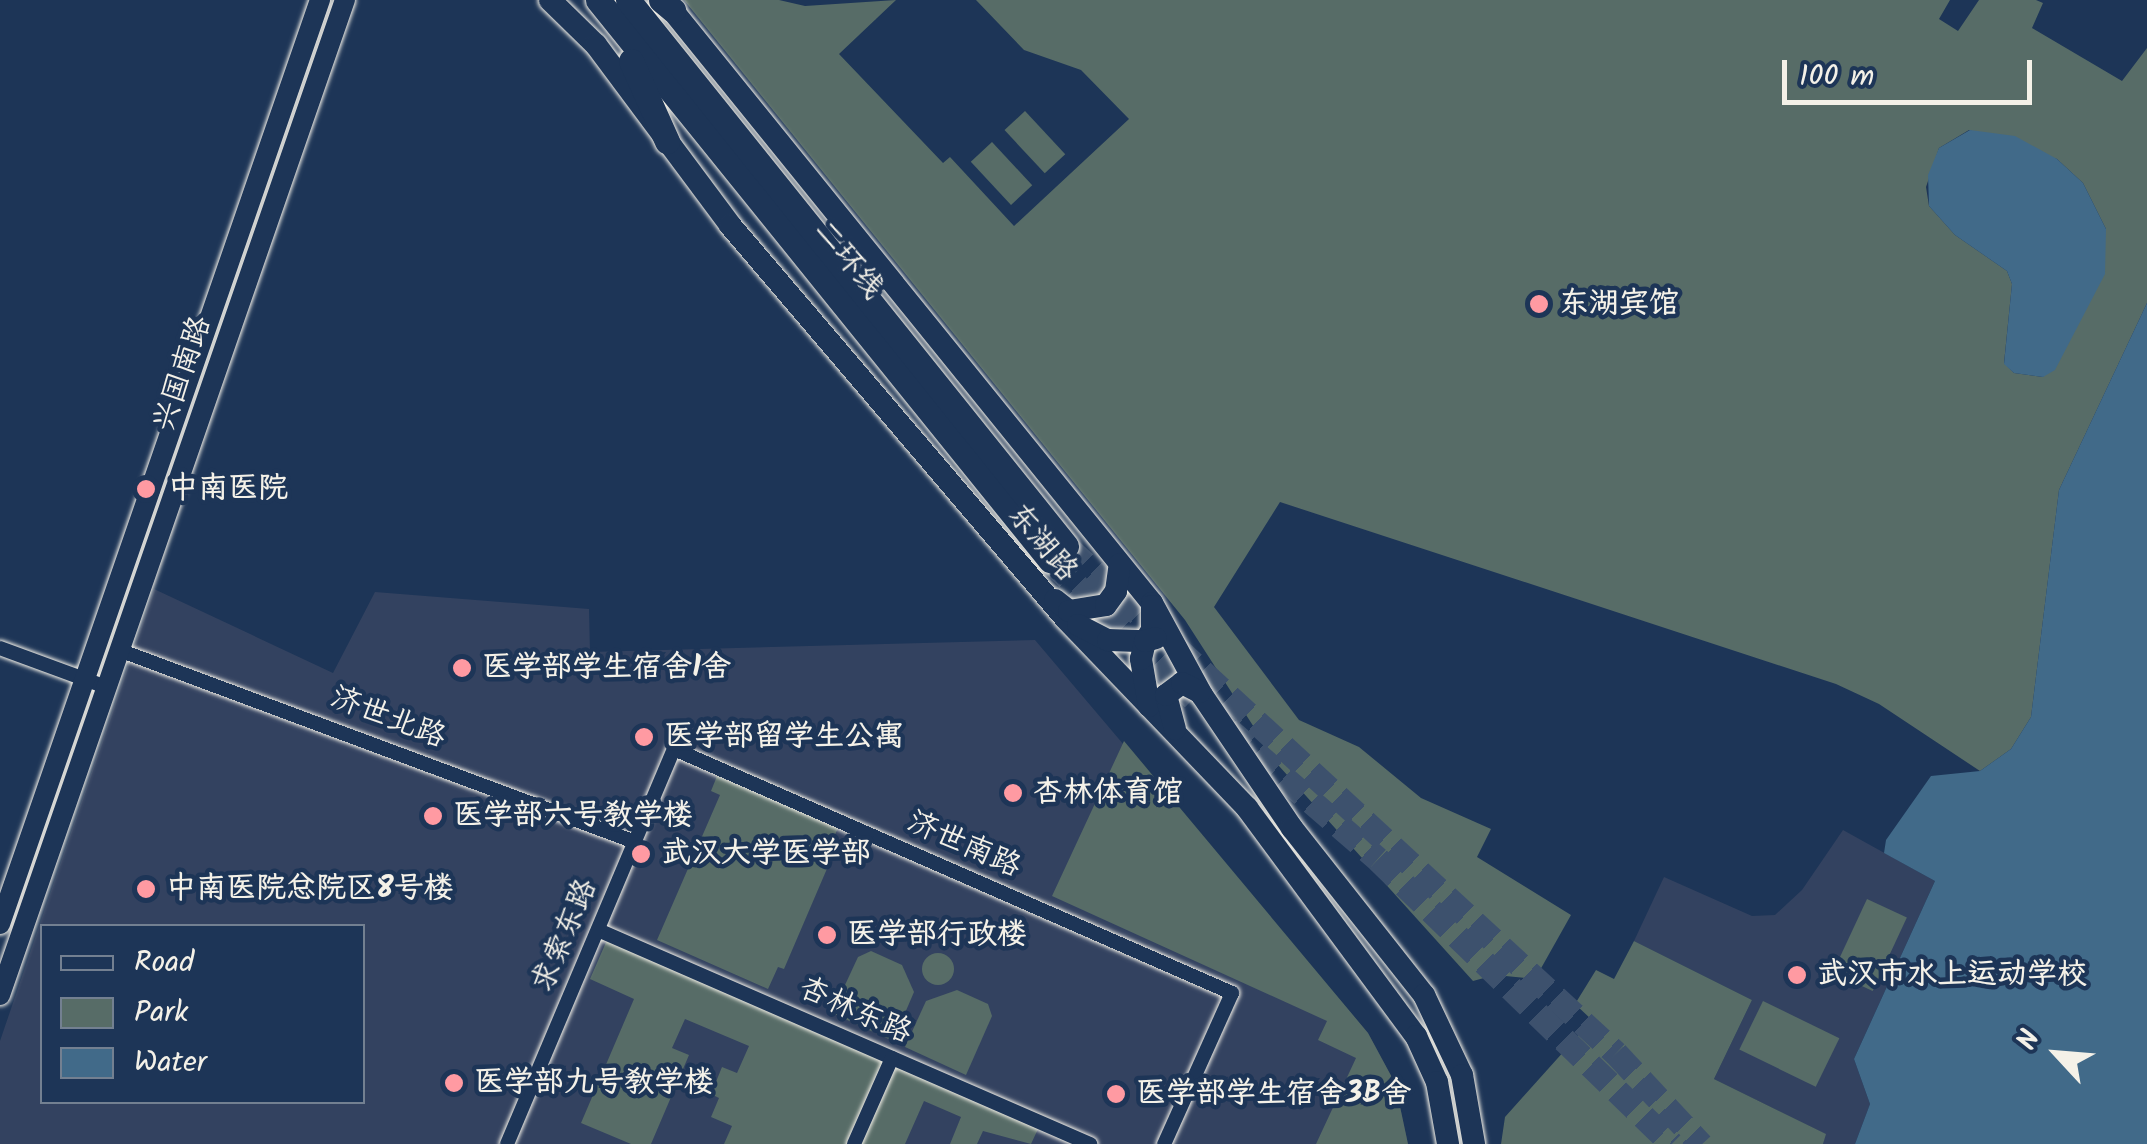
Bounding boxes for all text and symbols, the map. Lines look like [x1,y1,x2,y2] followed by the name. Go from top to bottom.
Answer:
[1787,40,2037,102] scale bar
[1799,53,1874,101] text: 100 m
[806,214,890,306] street label: 二环线
[1559,286,1679,322] place label: 东湖宾馆
[1528,293,1550,315] marker: 东湖宾馆
[146,311,220,437] street label: 兴国南路
[168,471,288,507] place label: 中南医院
[133,476,159,502] marker: 中南医院
[999,497,1085,589] street label: 东湖路
[482,650,731,686] place label: 医学部学生宿舍1舍
[451,657,473,679] marker: 医学部学生宿舍1舍
[326,680,450,756] street label: 济世北路
[664,719,904,755] place label: 医学部留学生公寓
[633,726,655,748] marker: 医学部留学生公寓
[1033,775,1183,811] place label: 杏林体育馆
[1002,782,1024,804] marker: 杏林体育馆
[453,798,693,834] place label: 医学部六号教学楼
[902,804,1026,886] street label: 济世南路
[422,805,444,827] marker: 医学部六号教学楼
[661,836,871,872] place label: 武汉大学医学部
[630,843,652,865] marker: 武汉大学医学部
[166,871,454,907] place label: 中南医院总院区8号楼
[525,874,605,998] street label: 求索东路
[135,878,157,900] marker: 中南医院总院区8号楼
[847,917,1027,953] place label: 医学部行政楼
[40,924,365,1104] legend
[816,924,838,946] marker: 医学部行政楼
[134,939,194,987] text: Road
[1817,957,2087,993] place label: 武汉市水上运动学校
[1786,964,1808,986] marker: 武汉市水上运动学校
[793,970,917,1052] street label: 杏林东路
[134,989,188,1037] text: Park
[2007,1004,2107,1104] north arrow
[2005,1023,2054,1058] text: N
[134,1039,207,1087] text: Water
[474,1065,714,1101] place label: 医学部九号教学楼
[443,1072,465,1094] marker: 医学部九号教学楼
[1136,1076,1411,1112] place label: 医学部学生宿舍3B舍
[1105,1083,1127,1105] marker: 医学部学生宿舍3B舍

